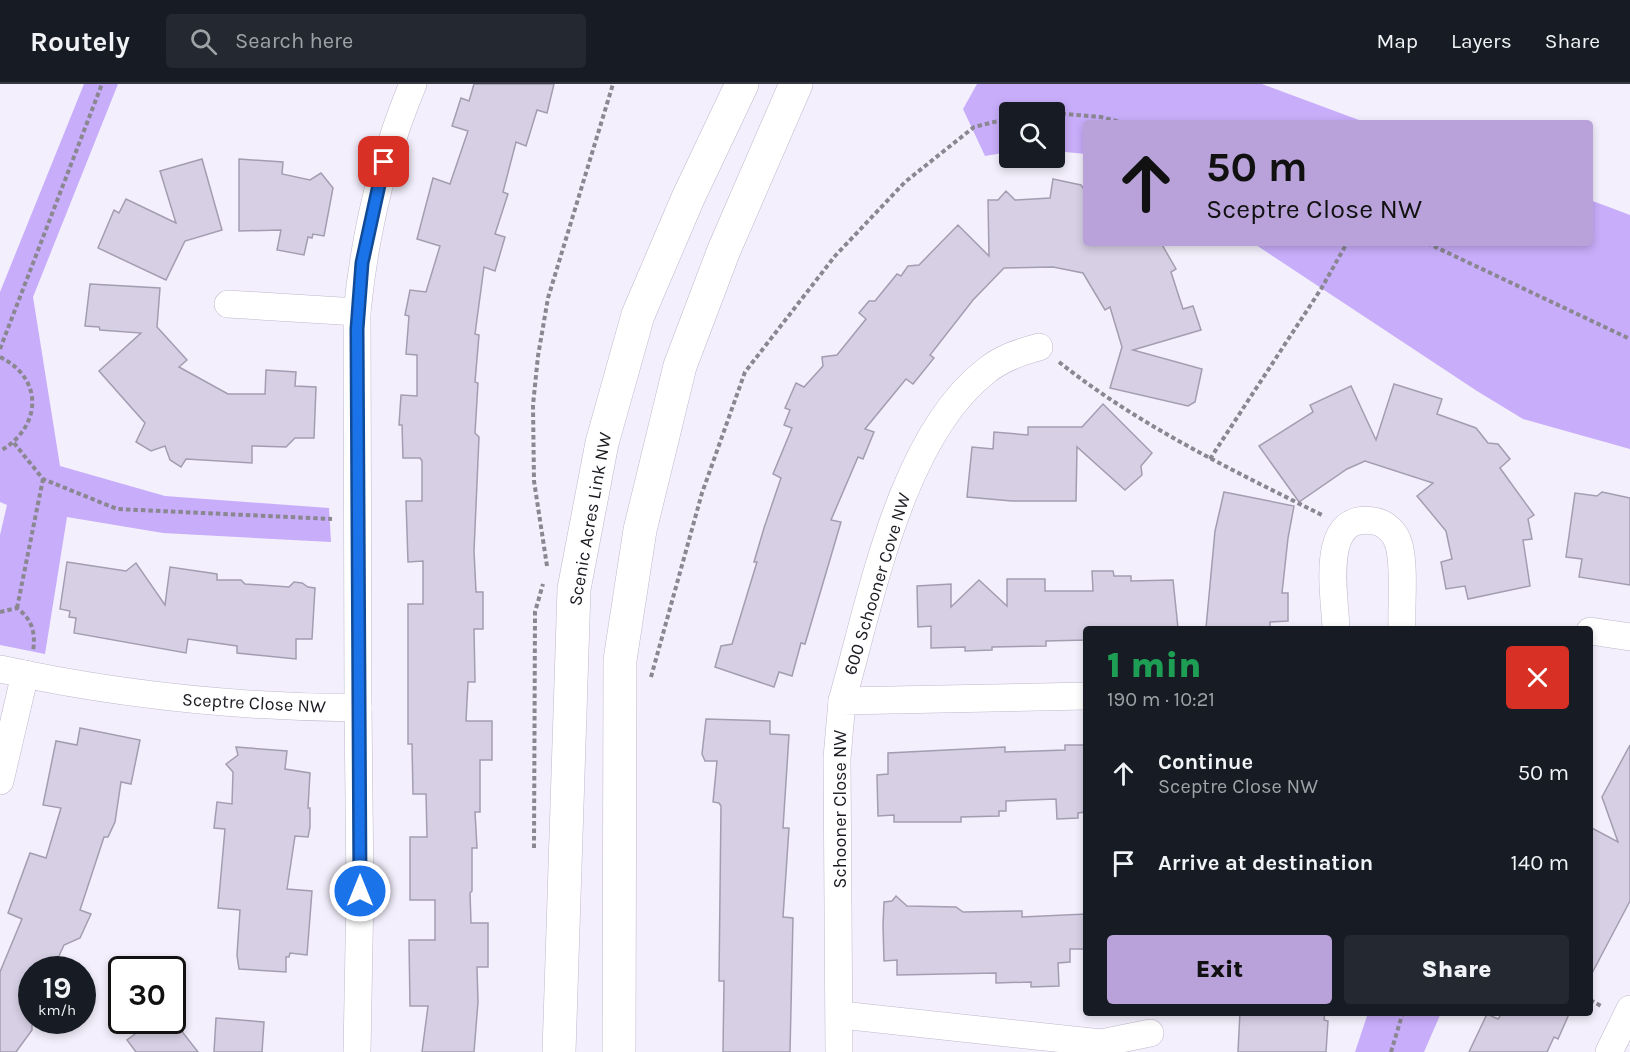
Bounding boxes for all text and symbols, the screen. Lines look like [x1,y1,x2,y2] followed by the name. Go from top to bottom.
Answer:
[166,14,586,68] search box
[30,25,130,58] text: Routely
[187,25,220,58] icon: search
[235,28,353,54] text: Search here
[1376,29,1418,53] text: Map
[1451,29,1512,53] text: Layers
[1545,29,1600,53] text: Share
[999,102,1065,168] map controls
[999,102,1065,168] button: search
[358,136,409,187] pin
[1206,142,1308,192] text: 50 m
[1107,144,1185,222] icon: ahead
[367,145,400,178] icon: arrive
[1206,193,1422,225] text: Sceptre Close NW
[564,431,616,607] street label: Scenic Acres Link NW
[839,490,915,678] street label: 600 Schooner Cove NW
[1107,644,1201,686] text: 1 min
[1506,646,1569,709] button: close
[182,688,326,718] street label: Sceptre Close NW
[1107,688,1215,711] text: 190 m · 10:21
[829,730,851,888] street label: Schooner Close NW
[1158,749,1253,775] text: Continue
[1107,757,1140,790] icon: ahead
[1518,760,1569,786] text: 50 m
[1158,775,1318,798] text: Sceptre Close NW
[1107,847,1140,880] icon: arrive
[1158,850,1373,876] text: Arrive at destination
[1511,850,1569,876] text: 140 m
[328,859,392,923] position arrow
[1107,935,1332,1004] button: Exit
[1344,935,1569,1004] button: Share
[108,956,186,1034] speed limit sign: 30
[42,970,71,1006] text: 19
[38,1001,76,1019] text: km/h

